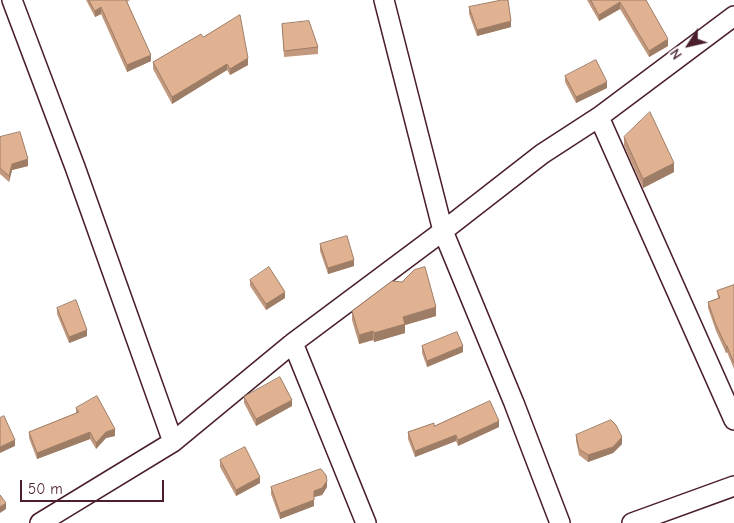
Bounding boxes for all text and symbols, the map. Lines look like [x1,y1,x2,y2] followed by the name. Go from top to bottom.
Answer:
[664,20,714,70] north arrow
[667,45,686,63] text: N
[22,470,166,502] scale bar
[28,480,63,498] text: 50 m

